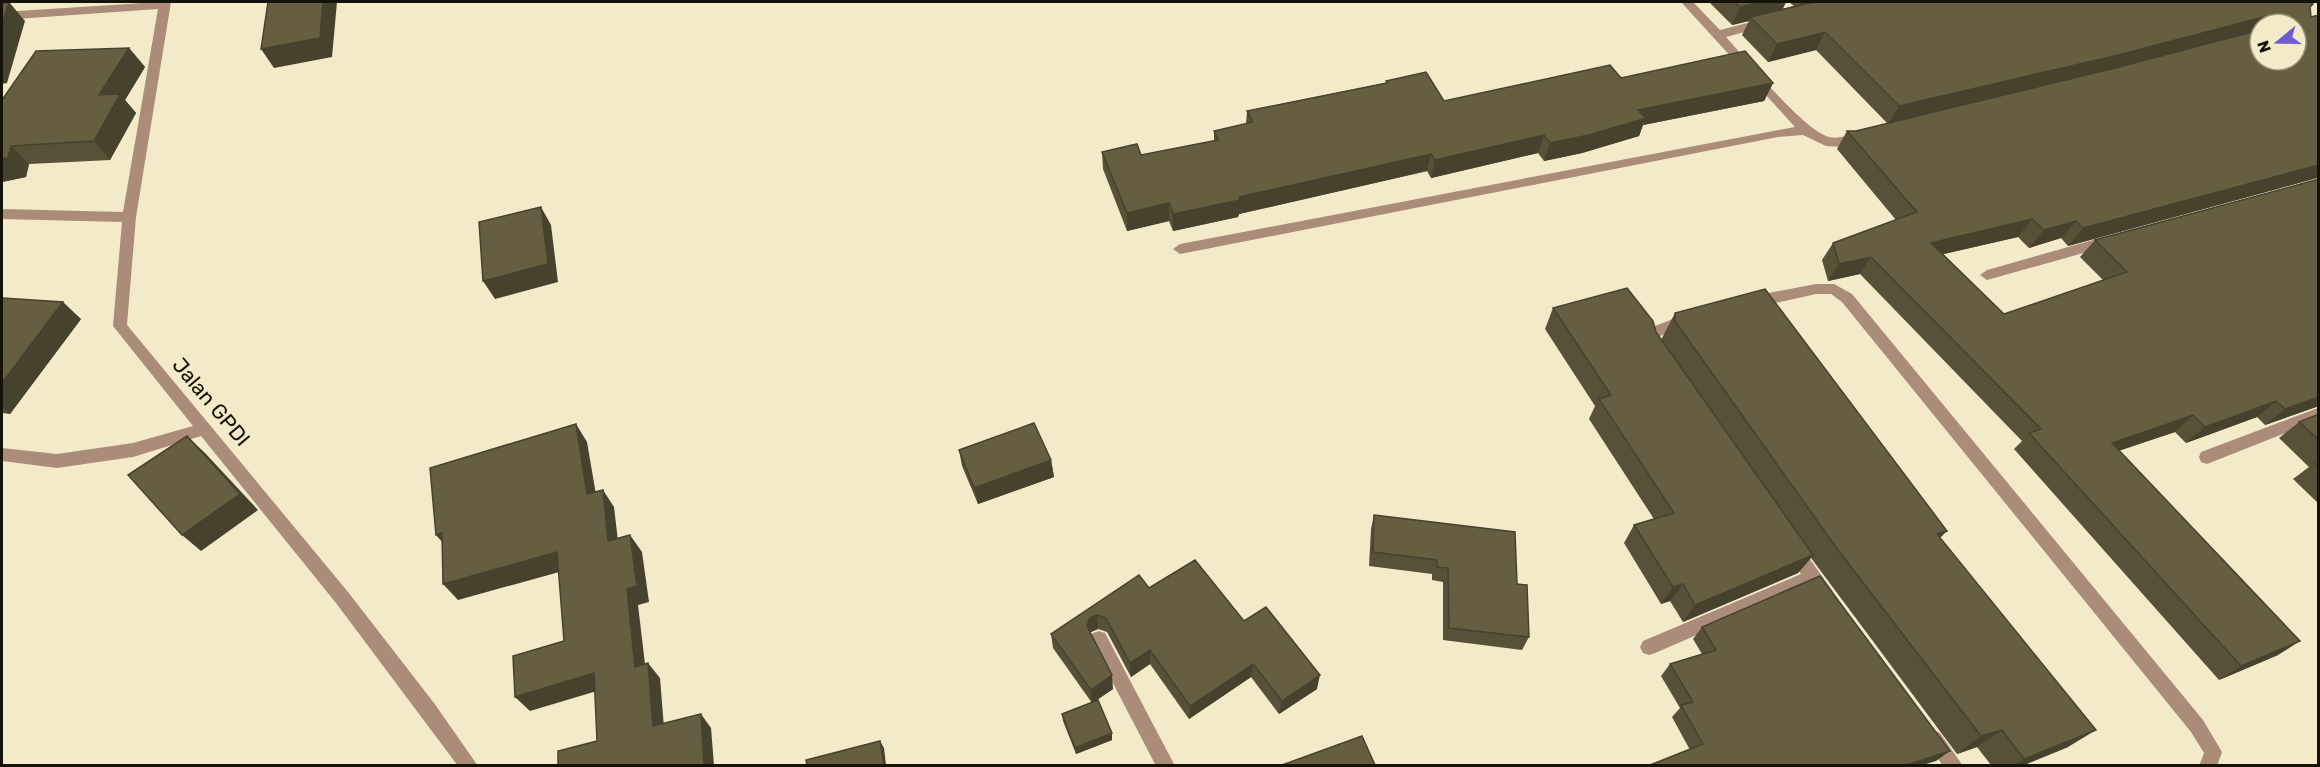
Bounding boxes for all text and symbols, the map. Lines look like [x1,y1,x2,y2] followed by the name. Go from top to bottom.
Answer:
[2248,12,2308,72] north arrow
[2253,38,2275,55] text: N
[167,353,255,451] street label: Jalan GPDI

